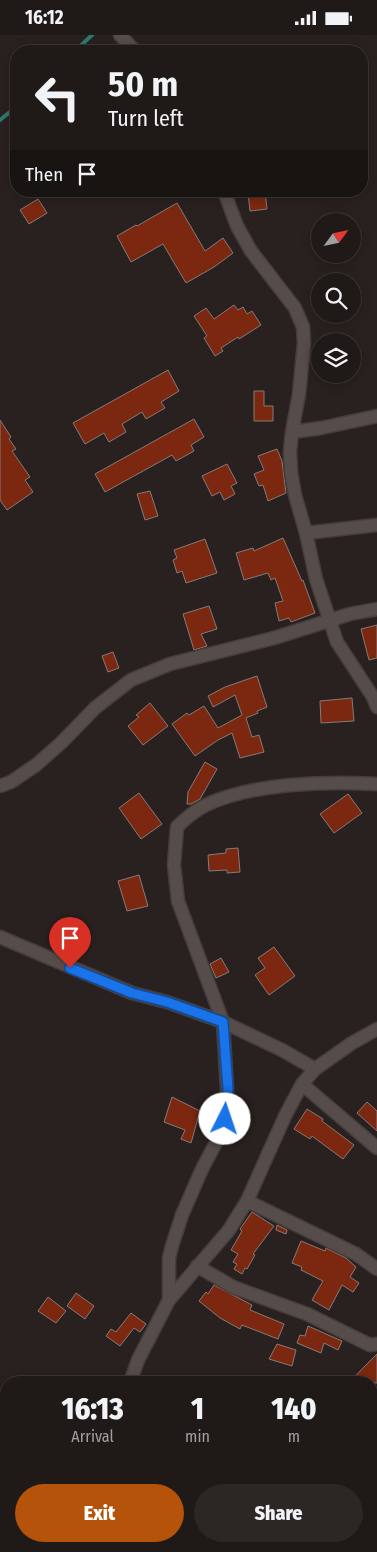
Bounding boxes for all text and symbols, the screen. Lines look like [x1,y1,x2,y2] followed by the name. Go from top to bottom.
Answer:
[25,6,64,29] text: 16:12
[108,63,178,105] text: 50 m
[25,65,90,130] icon: left
[108,105,184,132] text: Turn left
[73,160,101,188] icon: arrive
[25,163,63,186] text: Then
[311,213,361,263] north arrow
[311,213,361,383] map controls
[311,273,361,323] button: search
[311,333,361,383] button: layers
[49,917,91,968] pin
[56,924,84,952] icon: arrive
[198,1092,250,1144] position arrow
[61,1391,124,1427] text: 16:13
[191,1391,204,1427] text: 1
[271,1391,317,1427] text: 140
[71,1427,114,1446] text: Arrival
[185,1427,210,1446] text: min
[288,1427,300,1446] text: m
[15,1484,184,1542] button: Exit
[194,1484,363,1542] button: Share

